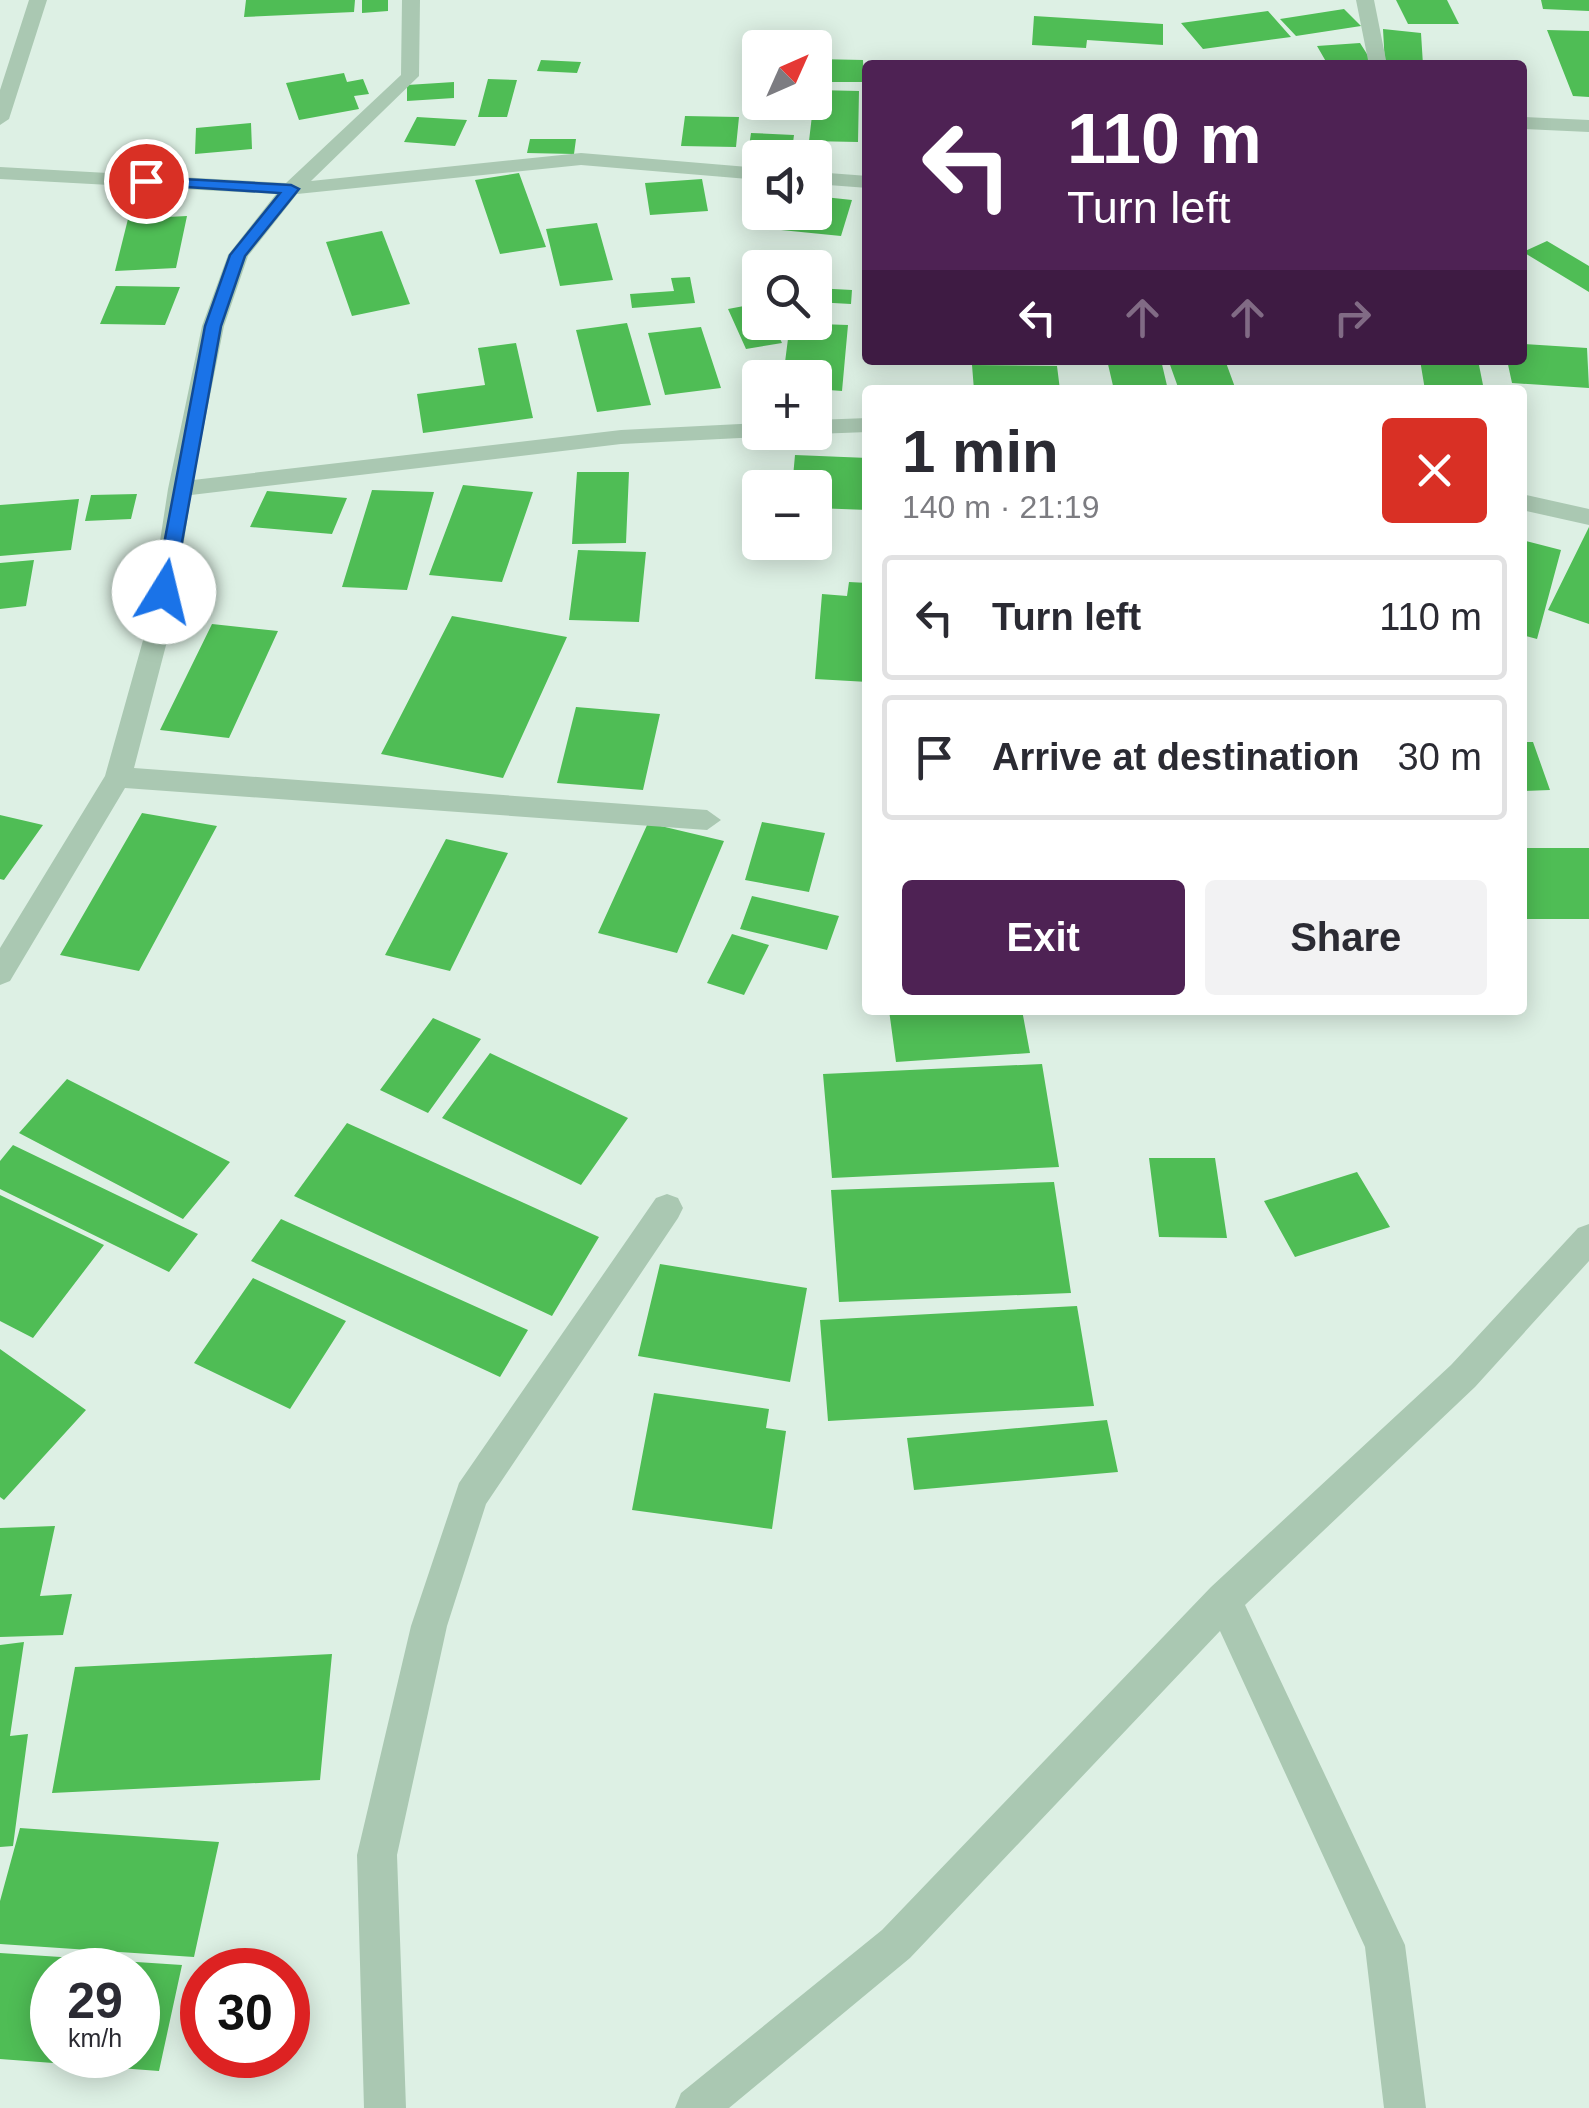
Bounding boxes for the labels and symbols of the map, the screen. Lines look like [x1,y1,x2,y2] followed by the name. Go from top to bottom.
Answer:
[742,30,832,120] north arrow
[104,139,189,224] pin
[112,540,216,644] position arrow
[180,1948,310,2078] speed limit sign: 30

